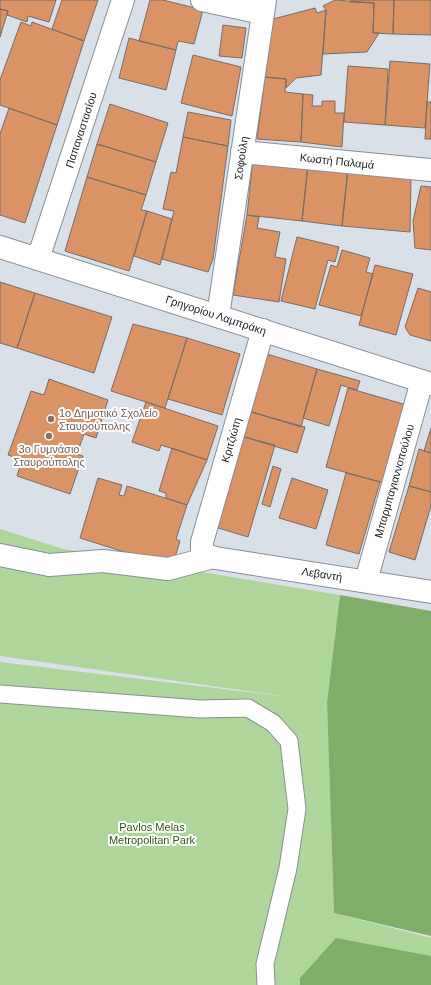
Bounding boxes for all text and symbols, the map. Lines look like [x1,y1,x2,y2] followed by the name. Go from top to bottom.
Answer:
[63,91,99,169] street label: Παπαναστασίου
[232,135,250,181] street label: Σοφούλη
[299,151,375,171] street label: Κωστή Παλαμά
[164,293,268,337] street label: Γρηγορίου Λαμπράκη
[59,407,158,432] place label: 1ο Δημοτικό Σχολείο Σταυρούπολης
[46,414,56,424] marker: 1ο Δημοτικό Σχολείο Σταυρούπολης
[219,416,243,464] street label: Κριτζιώτη
[372,423,416,539] street label: Μπαρμπαγιαννοπούλου
[44,431,54,441] marker: 3ο Γυμνάσιο Σταυρούπολης
[13,443,85,468] place label: 3ο Γυμνάσιο Σταυρούπολης
[301,565,343,583] street label: Λεβαντή
[109,821,196,846] park label: Pavlos Melas Metropolitan Park

